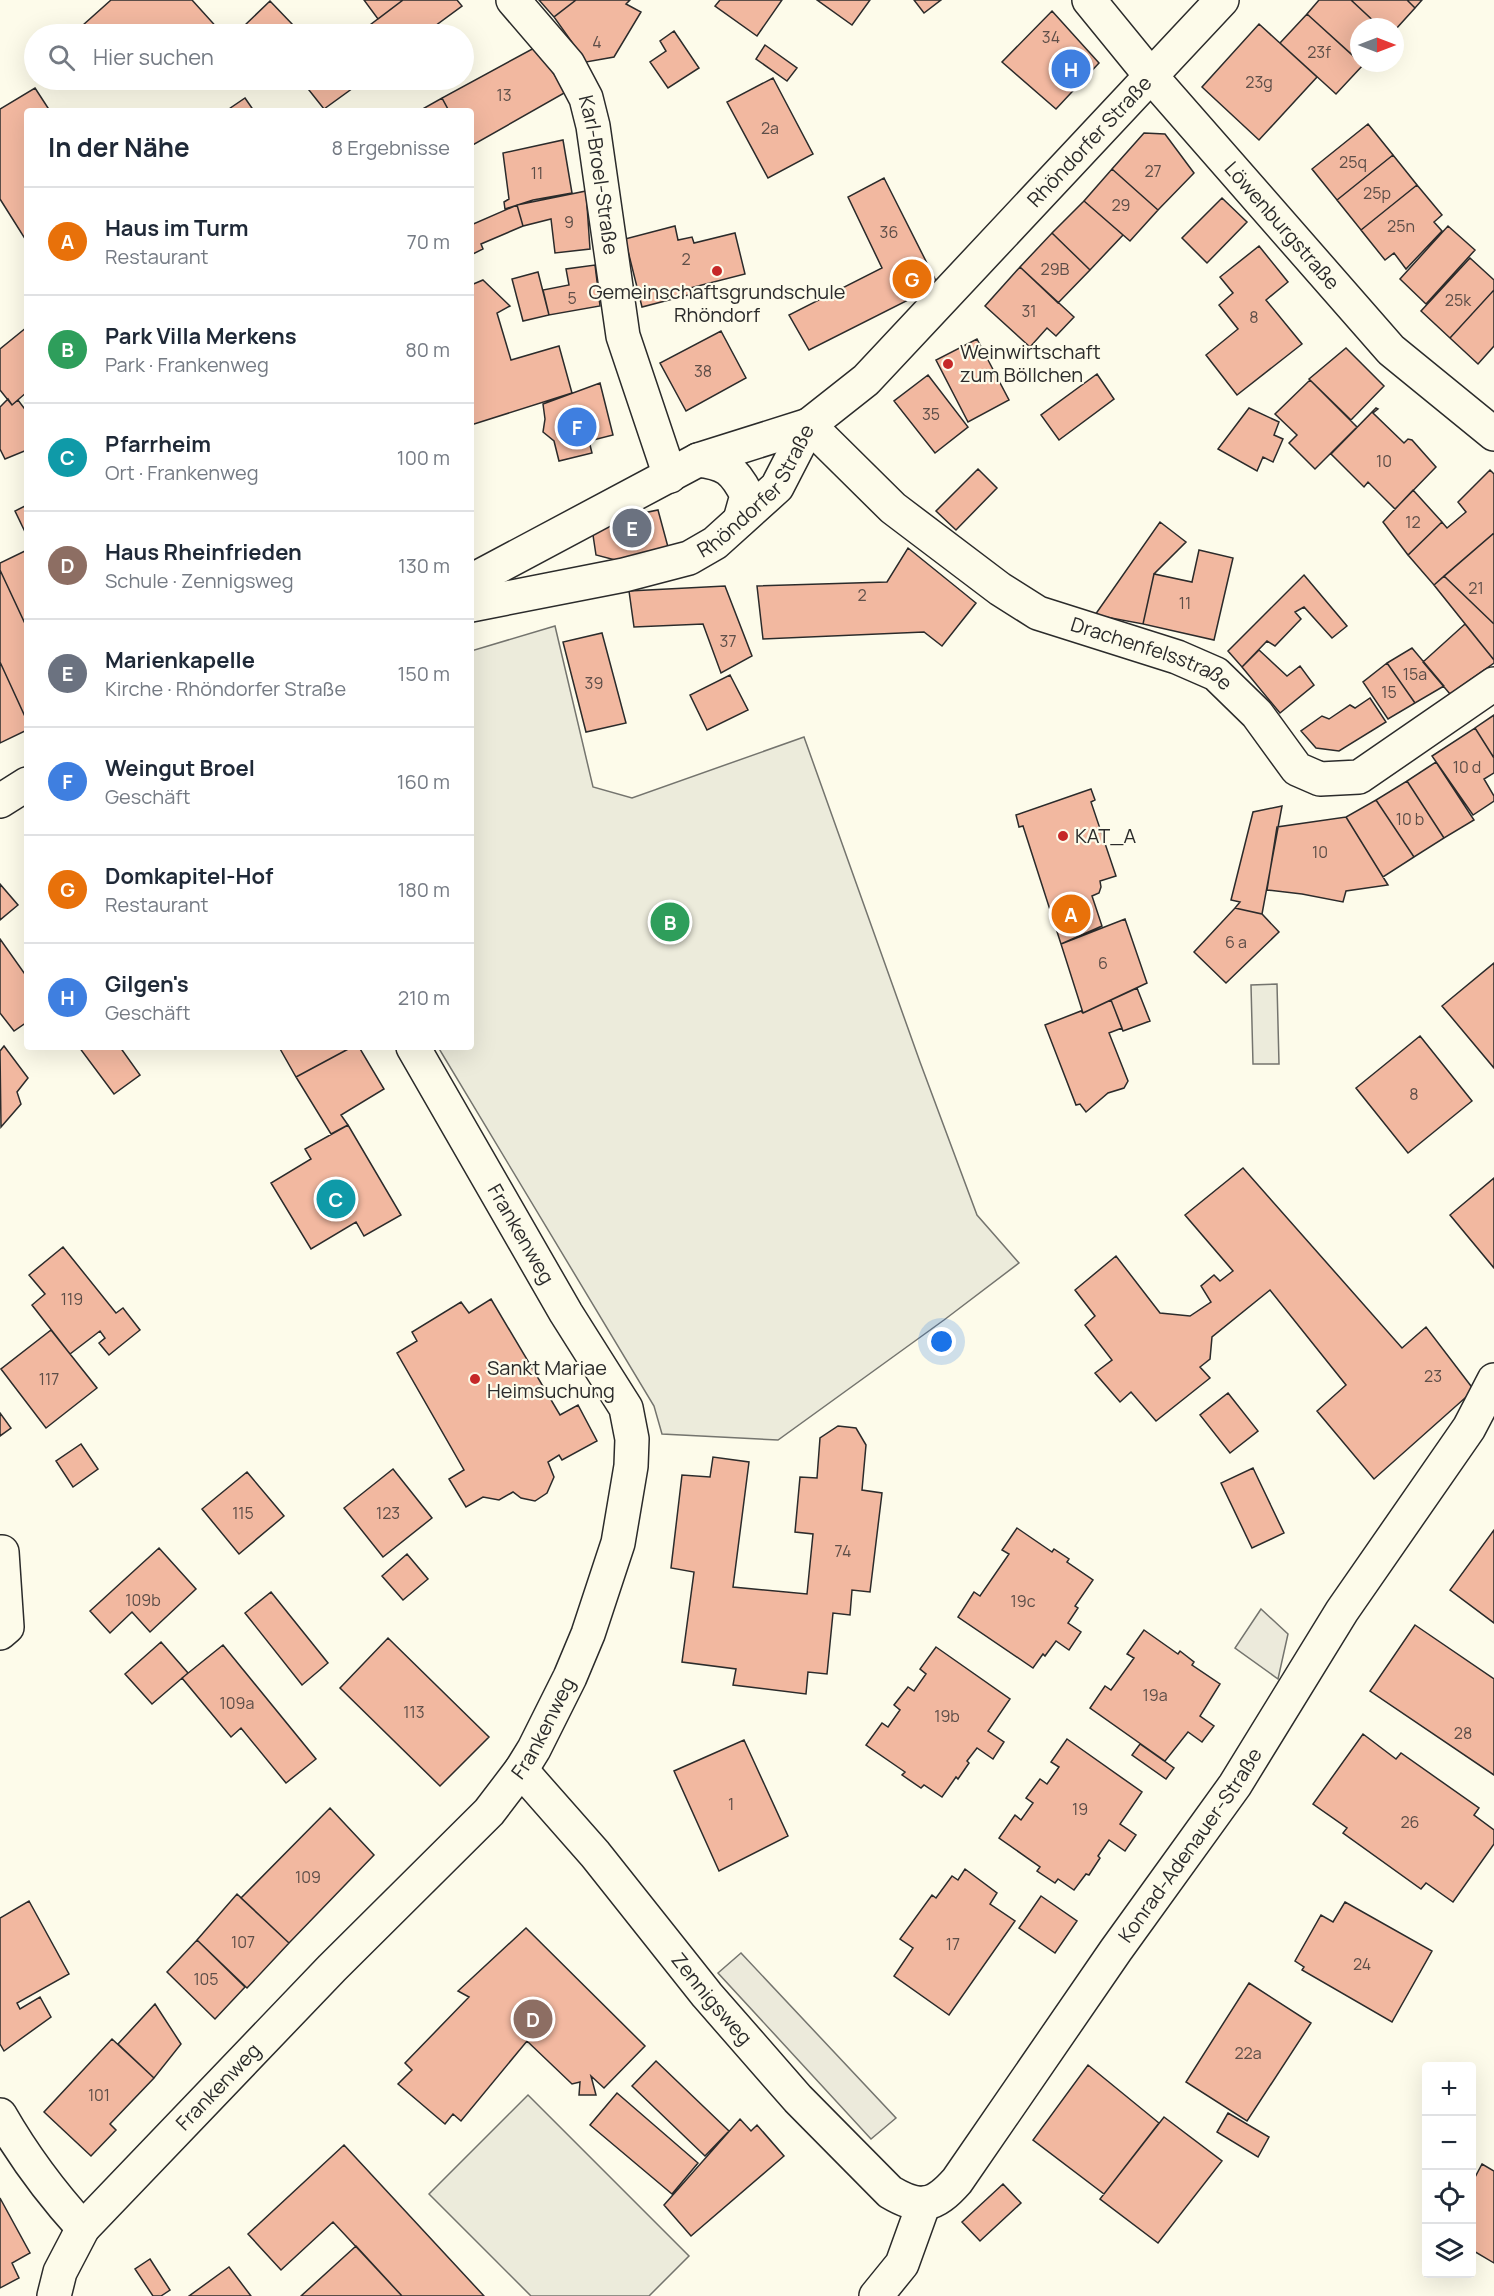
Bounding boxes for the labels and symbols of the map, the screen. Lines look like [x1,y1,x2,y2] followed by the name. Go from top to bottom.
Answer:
[1350,18,1404,72] north arrow
[1042,26,1060,48] house number: 34
[592,31,602,53] house number: 4
[1307,41,1331,63] house number: 23f
[1052,46,1090,92] pin: H
[1021,70,1157,213] street label: Rhöndorfer Straße
[1245,71,1273,93] house number: 23g
[496,84,512,106] house number: 13
[573,92,625,256] street label: Karl-Broel-Straße
[761,117,779,139] house number: 2a
[1339,151,1367,173] house number: 25q
[1219,155,1346,295] street label: Löwenburgstraße
[1144,160,1162,182] house number: 27
[531,162,543,184] house number: 11
[1363,182,1391,204] house number: 25p
[1111,194,1131,216] house number: 29
[564,211,574,233] house number: 9
[1387,215,1415,237] house number: 25n
[880,221,898,243] house number: 36
[681,248,691,270] house number: 2
[892,256,932,302] pin: G
[1041,258,1070,280] house number: 29B
[710,264,724,278] marker: Gemeinschaftsgrundschule Rhöndorf
[588,278,846,328] place label: Gemeinschaftsgrundschule Rhöndorf
[567,287,577,309] house number: 5
[1445,289,1472,311] house number: 25k
[1021,300,1037,322] house number: 31
[1249,306,1259,328] house number: 8
[960,338,1101,388] place label: Weinwirtschaft zum Böllchen
[941,357,955,371] marker: Weinwirtschaft zum Böllchen
[694,360,712,382] house number: 38
[922,403,940,425] house number: 35
[558,404,596,450] pin: F
[692,420,820,563] street label: Rhöndorfer Straße
[1376,450,1392,472] house number: 10
[612,506,652,550] pin: E
[1405,511,1421,533] house number: 12
[1468,577,1484,599] house number: 21
[857,584,867,606] house number: 2
[1179,592,1191,614] house number: 11
[1068,610,1239,696] street label: Drachenfelsstraße
[720,630,736,652] house number: 37
[1403,663,1427,685] house number: 15a
[585,672,603,694] house number: 39
[1381,681,1397,703] house number: 15
[1453,756,1481,778] house number: 10 d
[1396,808,1424,830] house number: 10 b
[1075,822,1136,849] place label: KAT_A
[1056,829,1070,843] marker: KAT_A
[1312,841,1328,863] house number: 10
[1052,892,1090,936] pin: A
[650,900,690,944] pin: B
[1225,931,1247,953] house number: 6 a
[1098,952,1108,974] house number: 6
[1409,1083,1419,1105] house number: 8
[316,1176,356,1222] pin: C
[482,1179,561,1289] street label: Frankenweg
[61,1288,83,1310] house number: 119
[927,1327,956,1356] your location
[487,1354,615,1404] place label: Sankt Mariae Heimsuchung
[1424,1365,1442,1387] house number: 23
[39,1368,59,1390] house number: 117
[468,1372,482,1386] marker: Sankt Mariae Heimsuchung
[232,1502,254,1524] house number: 115
[376,1502,400,1524] house number: 123
[835,1540,851,1562] house number: 74
[125,1589,161,1611] house number: 109b
[1010,1590,1036,1612] house number: 19c
[505,1673,581,1784] street label: Frankenweg
[1142,1684,1168,1706] house number: 19a
[220,1692,254,1714] house number: 109a
[403,1701,425,1723] house number: 113
[934,1705,960,1727] house number: 19b
[1454,1722,1472,1744] house number: 28
[1112,1742,1268,1948] street label: Konrad-Adenauer-Straße
[728,1793,734,1815] house number: 1
[1072,1798,1088,1820] house number: 19
[1400,1811,1420,1833] house number: 26
[295,1866,321,1888] house number: 109
[231,1931,255,1953] house number: 107
[946,1933,960,1955] house number: 17
[666,1947,759,2050] street label: Zennigsweg
[1353,1953,1371,1975] house number: 24
[193,1968,219,1990] house number: 105
[514,1996,552,2042] pin: D
[170,2037,266,2136] street label: Frankenweg
[1234,2042,1262,2064] house number: 22a
[88,2084,110,2106] house number: 101

